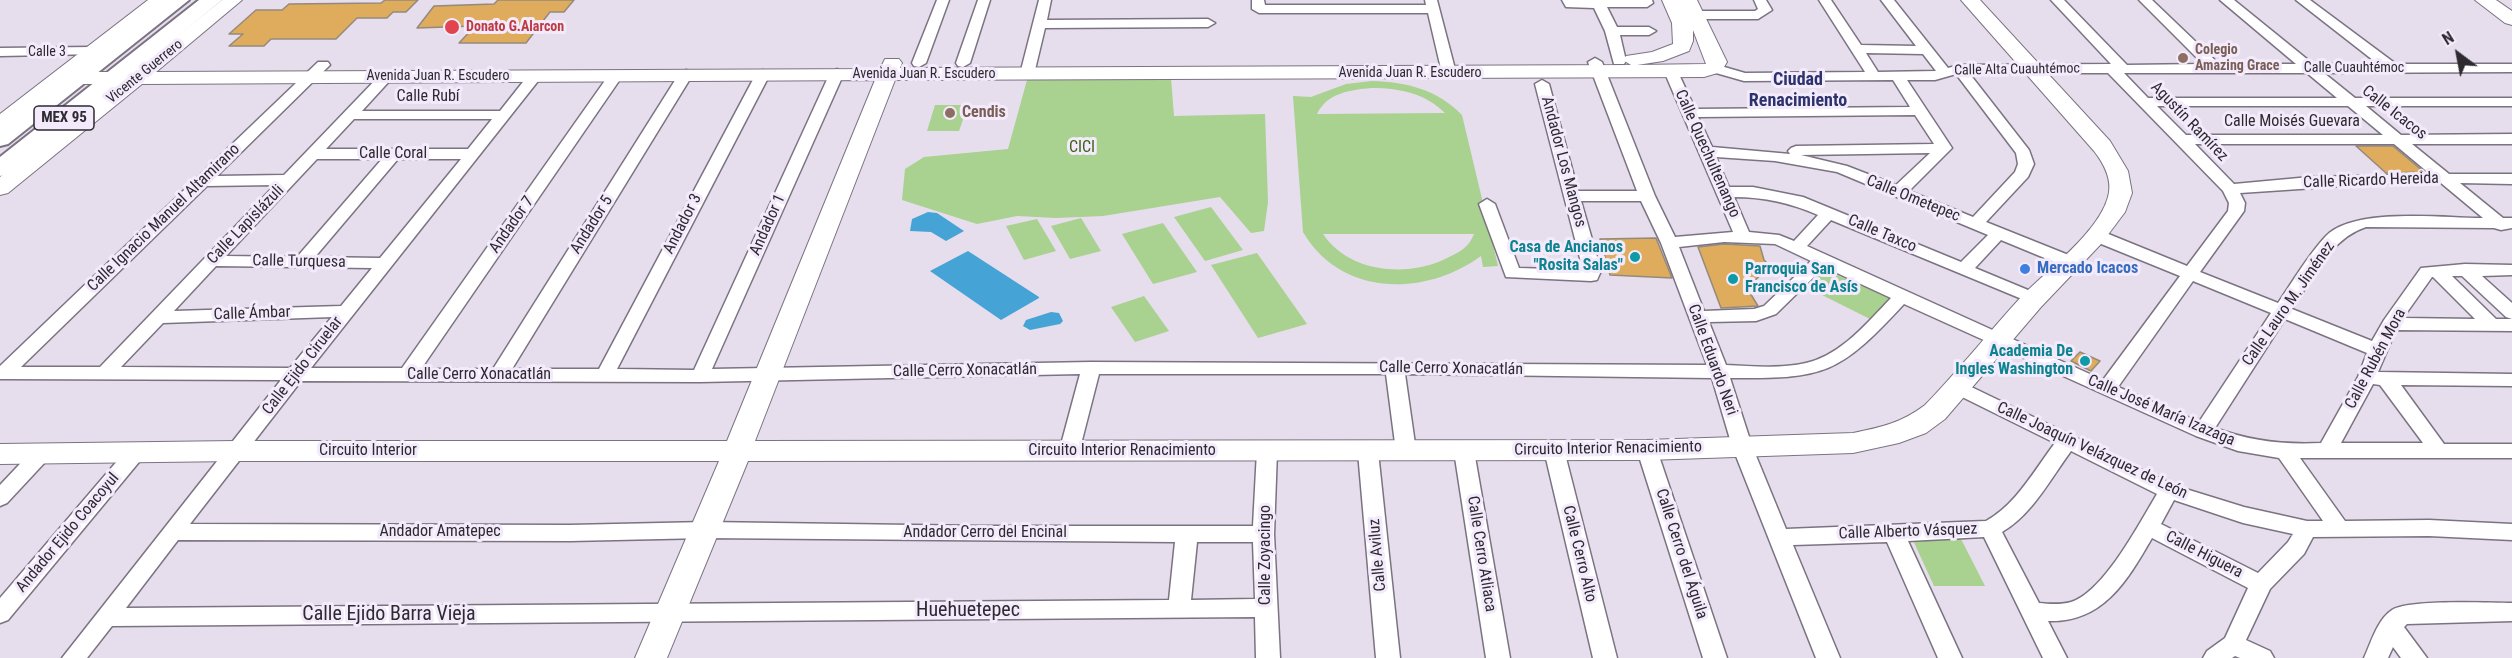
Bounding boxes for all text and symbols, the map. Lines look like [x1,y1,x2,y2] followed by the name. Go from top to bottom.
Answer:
[443,18,461,36] marker: Donato G.Alarcon
[466,19,564,35] place label: Donato G.Alarcon
[2428,24,2488,84] north arrow
[2439,28,2457,49] text: N
[104,36,186,108] street label: Vicente Guerrero
[2195,42,2279,74] place label: Colegio Amazing Grace
[28,44,66,60] street label: Calle 3
[2176,51,2190,65] marker: Colegio Amazing Grace
[2304,60,2404,76] street label: Calle Cuauhtémoc
[1954,61,2080,79] street label: Calle Alta Cuauhtémoc
[1339,65,1481,81] street label: Avenida Juan R. Escudero
[853,66,995,82] street label: Avenida Juan R. Escudero
[367,68,509,84] street label: Avenida Juan R. Escudero
[1749,69,1847,112] district label: Ciudad Renacimiento
[2146,78,2232,166] street label: Agustín Ramírez
[2358,82,2430,144] street label: Calle Icacos
[396,87,460,107] street label: Calle Rubí
[1670,87,1744,221] street label: Calle Quechultenango
[1536,95,1590,229] street label: Andador Los Mangos
[962,103,1006,123] place label: Cendis
[34,106,94,130] road number: MEX 95
[943,106,957,120] marker: Cendis
[2224,112,2360,132] street label: Calle Moisés Guevara
[1069,138,1095,158] park label: CICI
[84,140,244,296] street label: Calle Ignacio Manuel Altamirano
[359,144,427,164] street label: Calle Coral
[2303,169,2439,193] street label: Calle Ricardo Hereida
[1863,171,1963,227] street label: Calle Ometepec
[203,181,289,269] street label: Calle Lapislázuli
[660,191,706,257] street label: Andador 3
[746,191,790,259] street label: Andador 1
[567,192,617,258] street label: Andador 5
[485,193,539,257] street label: Andador 7
[1845,211,1919,257] street label: Calle Taxco
[1509,238,1623,276] place label: Casa de Ancianos "Rosita Salas"
[2239,238,2339,370] street label: Calle Lauro M. Jiménez
[1628,250,1642,264] marker: Casa de Ancianos "Rosita Salas"
[252,252,346,272] street label: Calle Turquesa
[2037,259,2138,279] place label: Mercado Icacos
[1745,260,1858,298] place label: Parroquia San Francisco de Asís
[2018,262,2032,276] marker: Mercado Icacos
[1726,272,1740,286] marker: Parroquia San Francisco de Asís
[1683,302,1741,418] street label: Calle Eduardo Neri
[213,303,291,325] street label: Calle Ámbar
[2342,306,2410,412] street label: Calle Rubén Mora
[259,313,347,419] street label: Calle Ejido Ciruelar
[1955,342,2073,380] place label: Academia De Ingles Washington
[2078,354,2092,368] marker: Academia De Ingles Washington
[1379,358,1523,380] street label: Calle Cerro Xonacatlán
[893,360,1037,382] street label: Calle Cerro Xonacatlán
[407,365,551,385] street label: Calle Cerro Xonacatlán
[2084,371,2238,451] street label: Calle José María Izazaga
[1994,398,2190,504] street label: Calle Joaquín Velázquez de León
[1514,438,1702,460] street label: Circuito Interior Renacimiento
[319,441,417,461] street label: Circuito Interior
[1028,441,1216,461] street label: Circuito Interior Renacimiento
[12,469,124,597] street label: Andador Ejido Coacoyul
[1651,486,1711,622] street label: Calle Cerro del Águila
[1462,495,1500,613] street label: Calle Cerro Atliaca
[1558,504,1600,604] street label: Calle Cerro Alto
[1256,505,1276,605] street label: Calle Zoyacingo
[1365,518,1391,592] street label: Calle Aviluz
[1838,520,1978,544] street label: Calle Alberto Vásquez
[379,522,501,542] street label: Andador Amatepec
[903,523,1067,543] street label: Andador Cerro del Encinal
[2162,527,2246,583] street label: Calle Higuera
[916,599,1020,623] street label: Huehuetepec
[302,603,476,627] street label: Calle Ejido Barra Vieja

